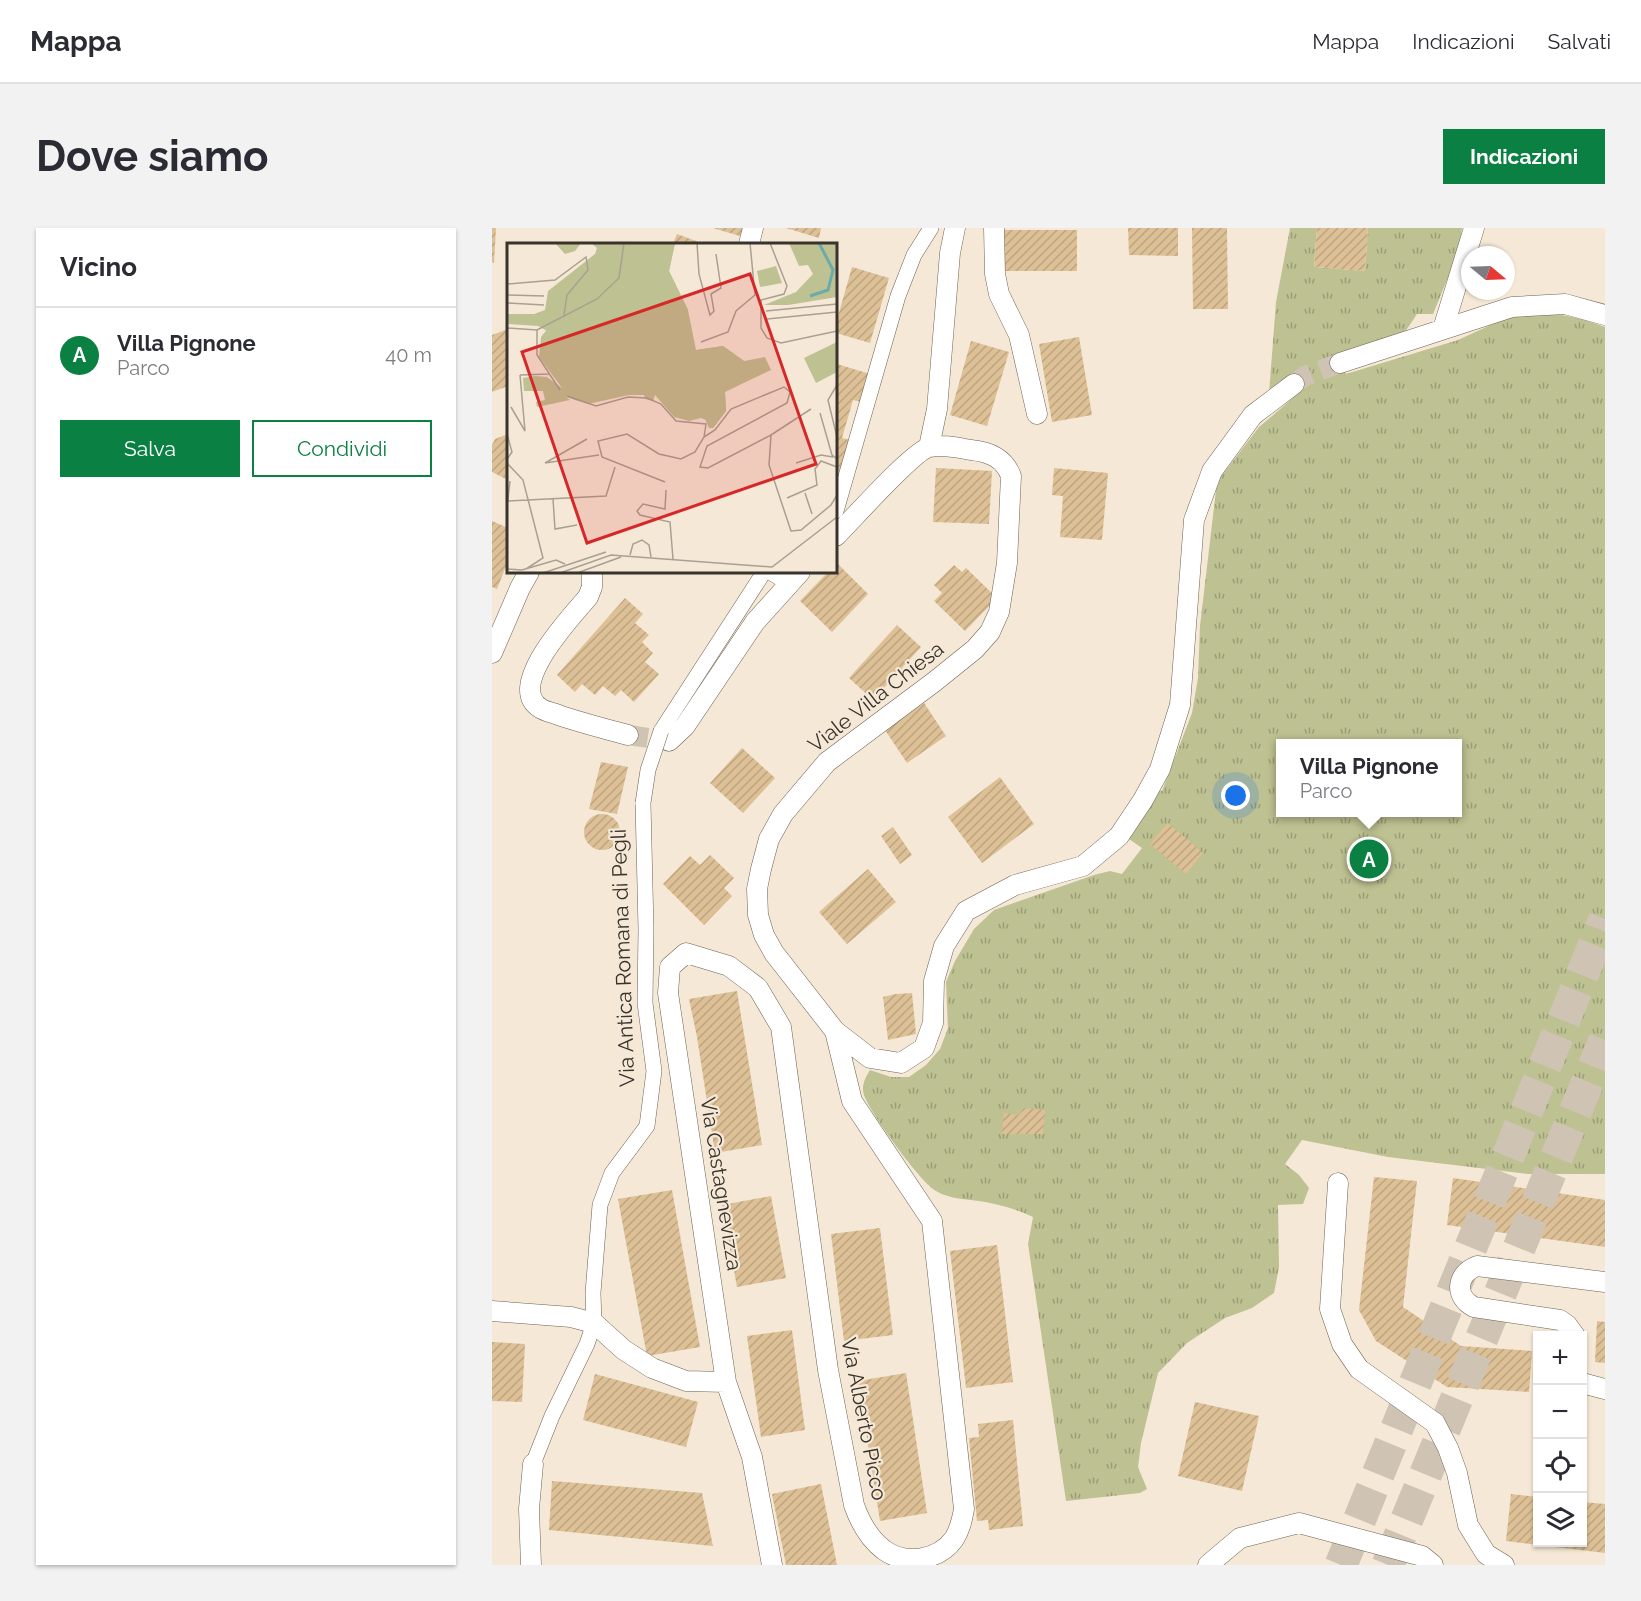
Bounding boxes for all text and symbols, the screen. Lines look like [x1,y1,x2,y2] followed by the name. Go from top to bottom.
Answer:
[30,25,122,58] text: Mappa
[1312,29,1379,54] text: Mappa
[1412,29,1515,54] text: Indicazioni
[1548,29,1611,54] text: Salvati
[1443,129,1605,184] button: Indicazioni
[36,132,268,181] text: Dove siamo
[507,243,837,573] inset map
[1461,246,1515,300] north arrow
[60,252,137,282] text: Vicino
[117,330,256,356] text: Villa Pignone
[73,343,86,367] text: A
[385,343,432,367] text: 40 m
[117,356,170,380] text: Parco
[60,420,240,477] button: Salva
[252,420,432,477] button: Condividi
[803,636,948,757] street label: Viale Villa Chiesa
[1276,739,1462,817] popup
[1300,753,1438,779] text: Villa Pignone
[1300,779,1352,803] text: Parco
[1221,781,1250,810] your location
[605,828,640,1088] street label: Via Antica Romana di Pegli
[1350,836,1388,882] pin: A
[695,1095,748,1272] street label: Via Castagnevizza
[1533,1331,1587,1547] map controls
[1533,1331,1587,1385] button: +
[836,1335,893,1502] street label: Via Alberto Picco
[1533,1385,1587,1439] button: −
[1533,1439,1587,1493] button: locate
[1533,1493,1587,1547] button: layers

